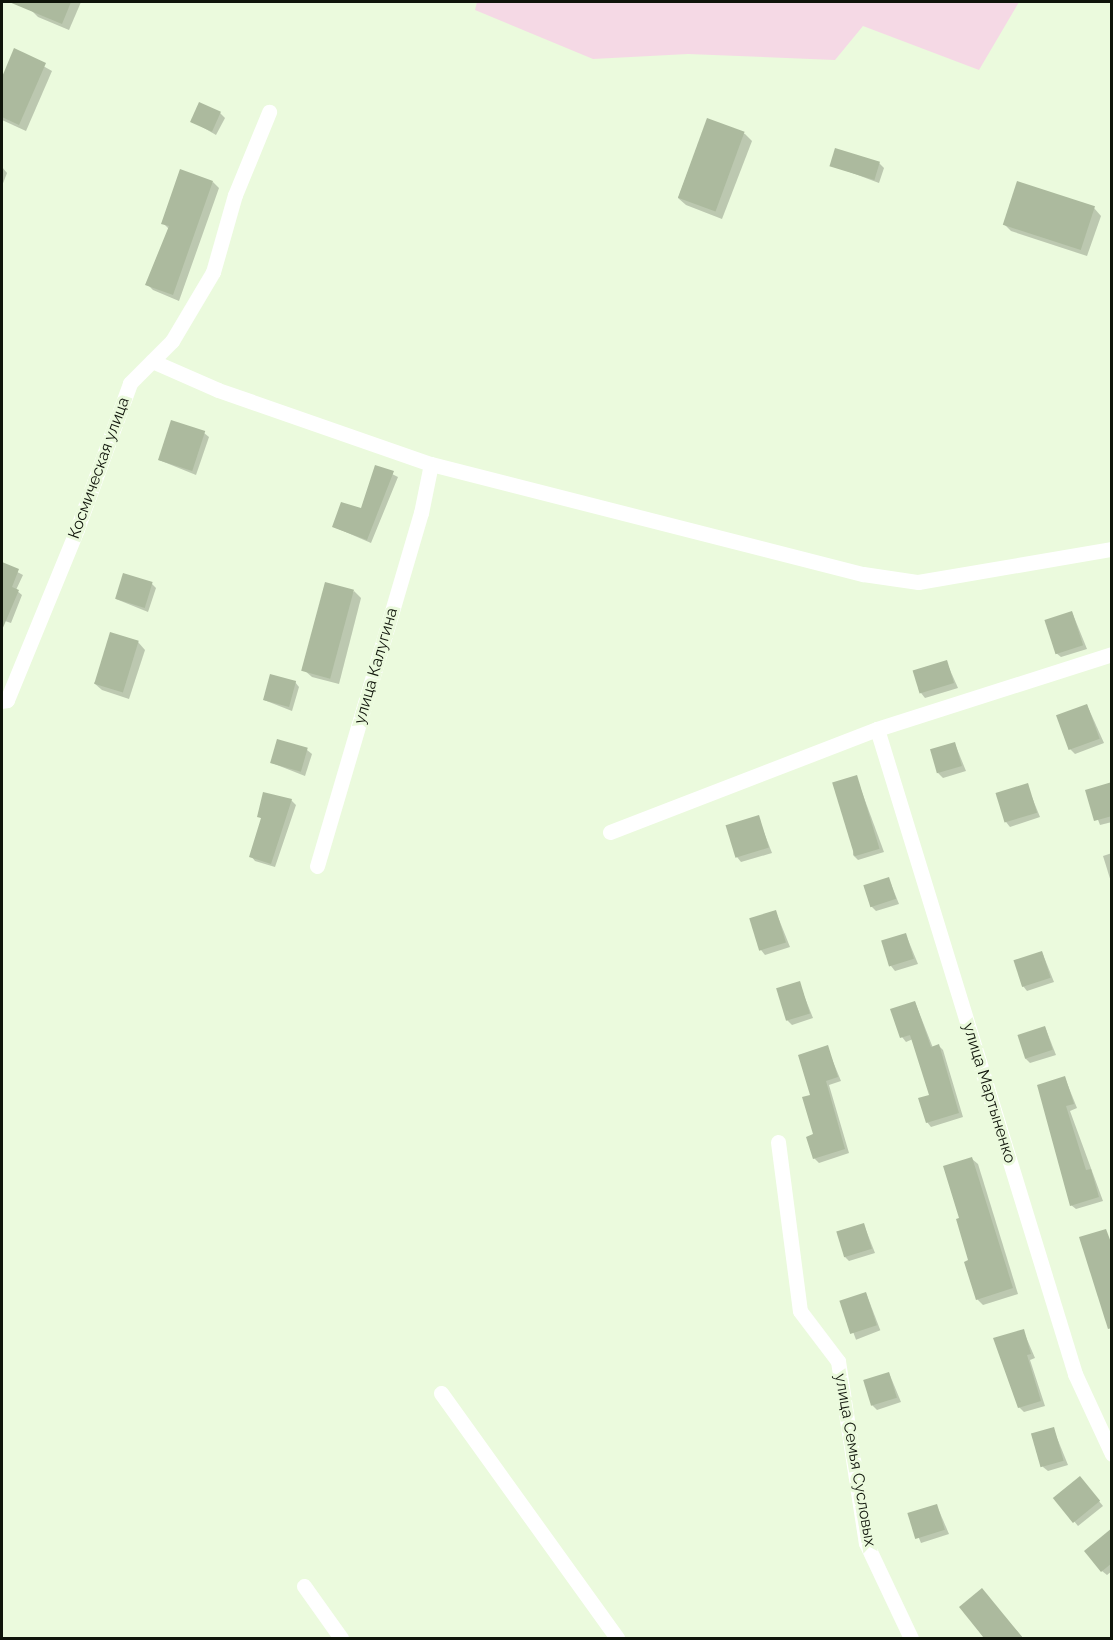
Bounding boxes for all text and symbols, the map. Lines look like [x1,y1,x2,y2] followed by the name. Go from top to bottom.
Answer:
[64,394,134,542] street label: Космическая улица
[350,606,402,726] street label: улица Калугина
[959,1020,1019,1166] street label: улица Мартыненко
[830,1372,880,1548] street label: улица Семья Сусловых

